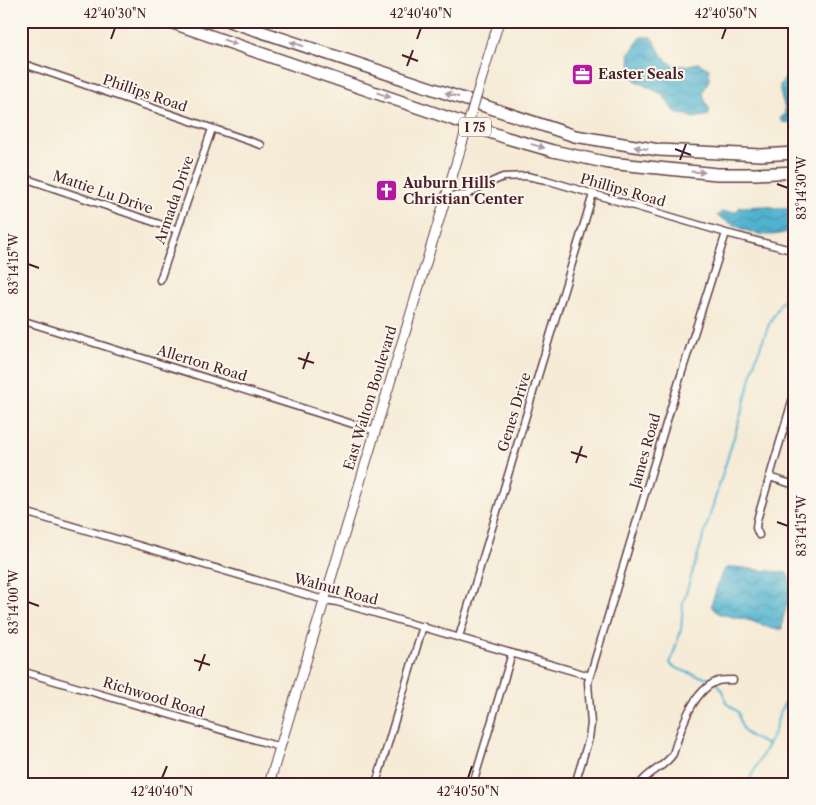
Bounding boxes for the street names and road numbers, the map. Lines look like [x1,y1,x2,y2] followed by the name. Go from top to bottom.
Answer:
[100,70,190,116] street label: Phillips Road
[459,118,491,136] road number: I 75
[150,153,198,248] street label: Armada Drive
[50,166,156,218] street label: Mattie Lu Drive
[578,169,668,211] street label: Phillips Road
[339,323,401,473] street label: East Walton Boulevard
[154,340,250,385] street label: Allerton Road
[493,370,535,454] street label: Genes Drive
[625,411,664,493] street label: James Road
[291,569,380,609] street label: Walnut Road
[101,673,208,721] street label: Richwood Road

